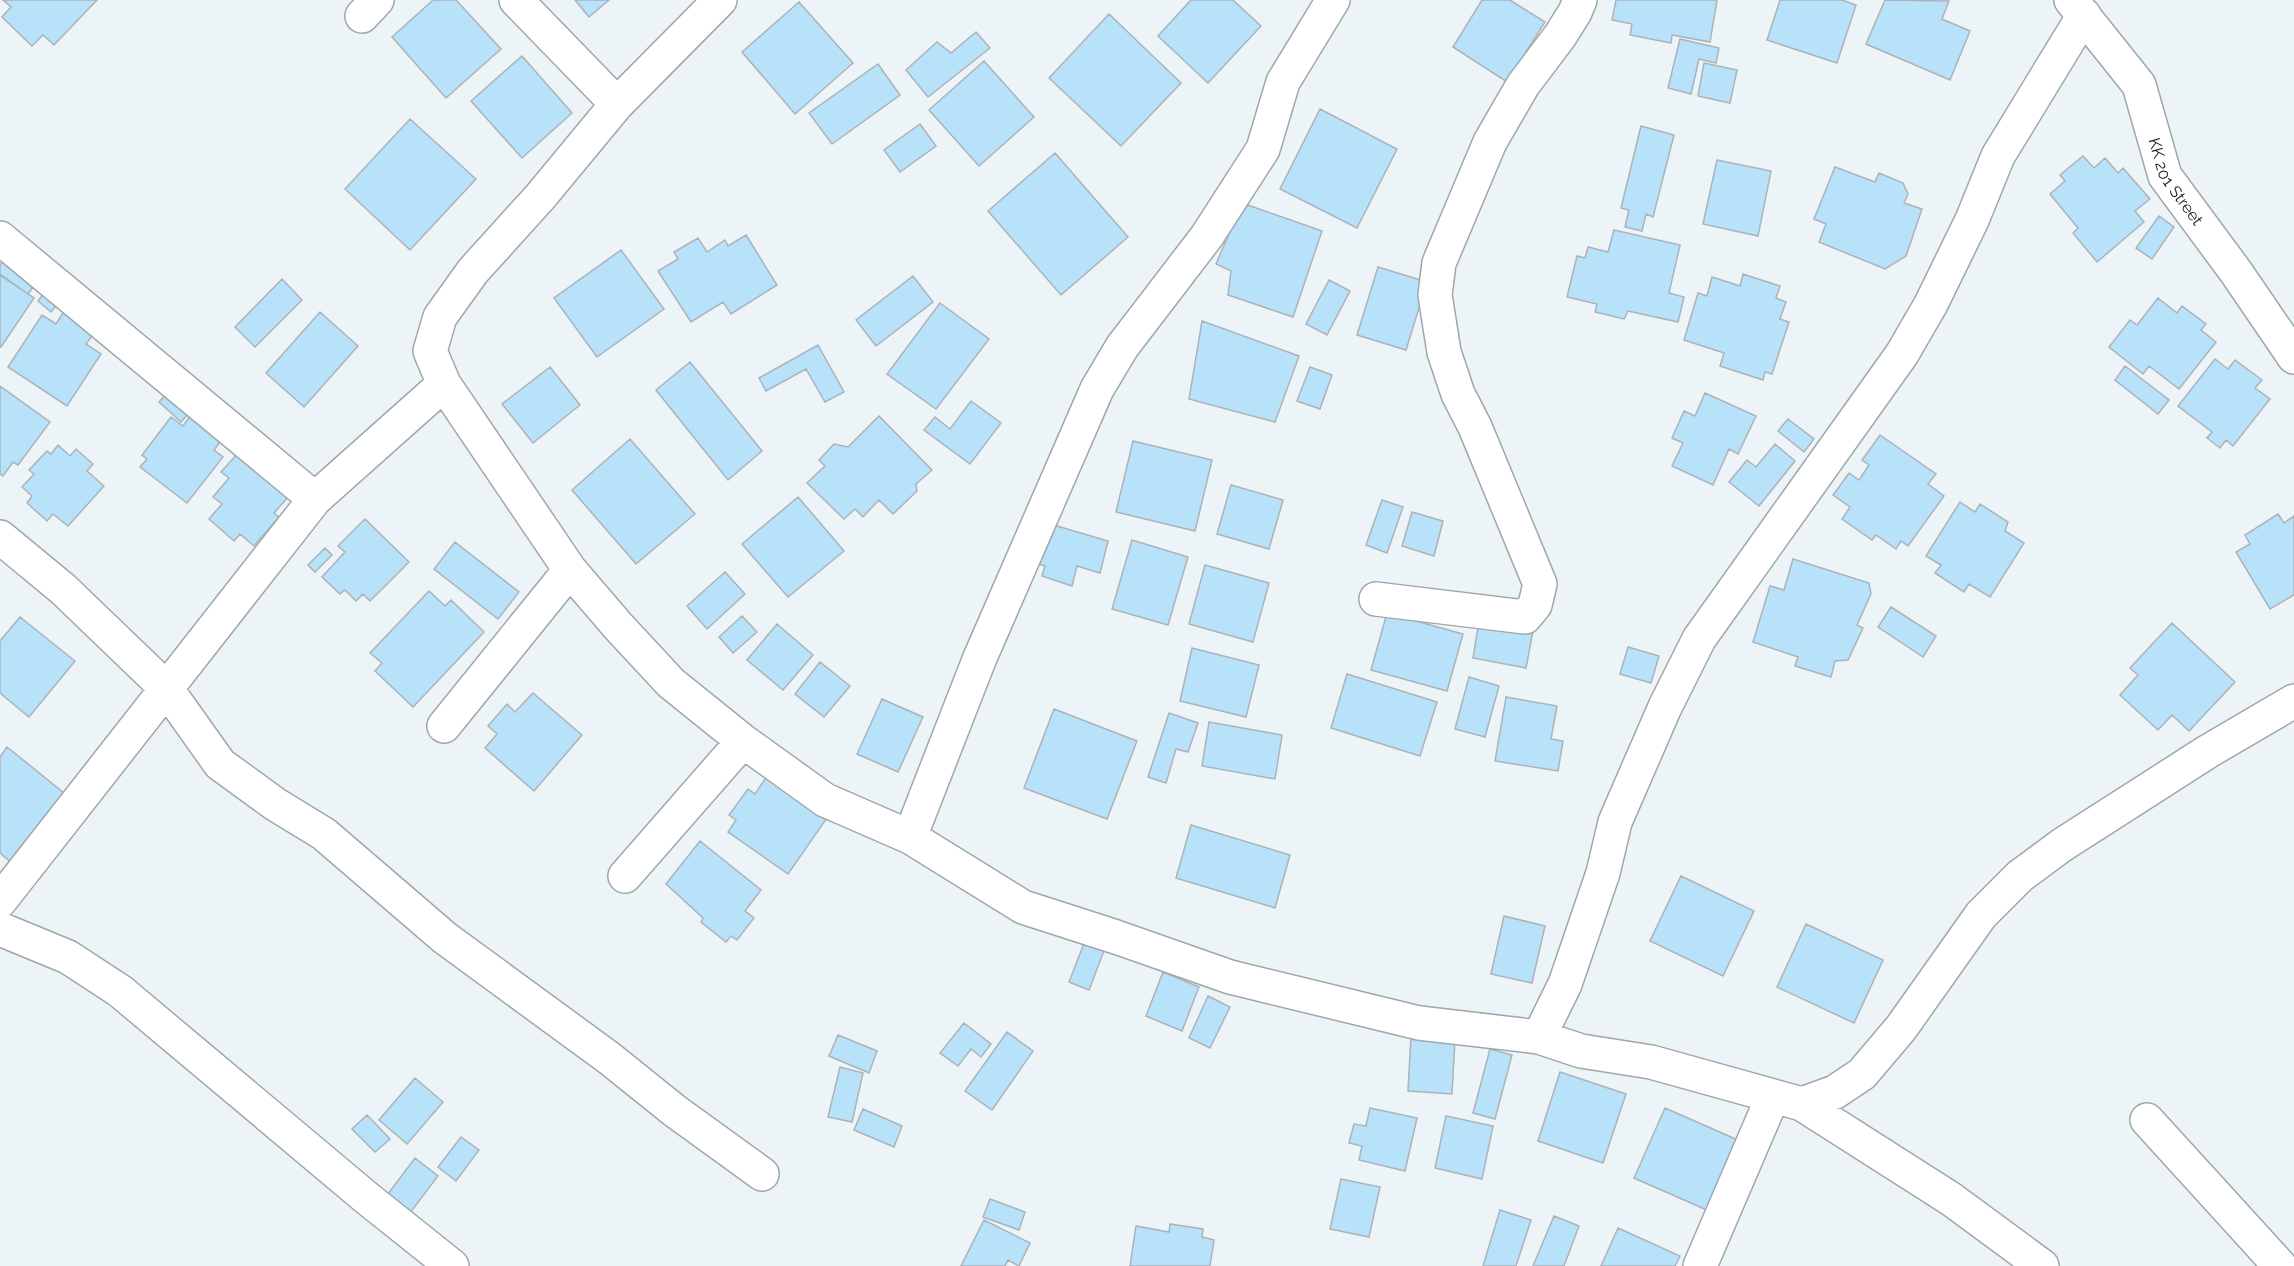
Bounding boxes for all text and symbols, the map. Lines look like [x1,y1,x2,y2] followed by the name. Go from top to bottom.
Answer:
[2145,136,2207,229] street label: KK 201 Street

